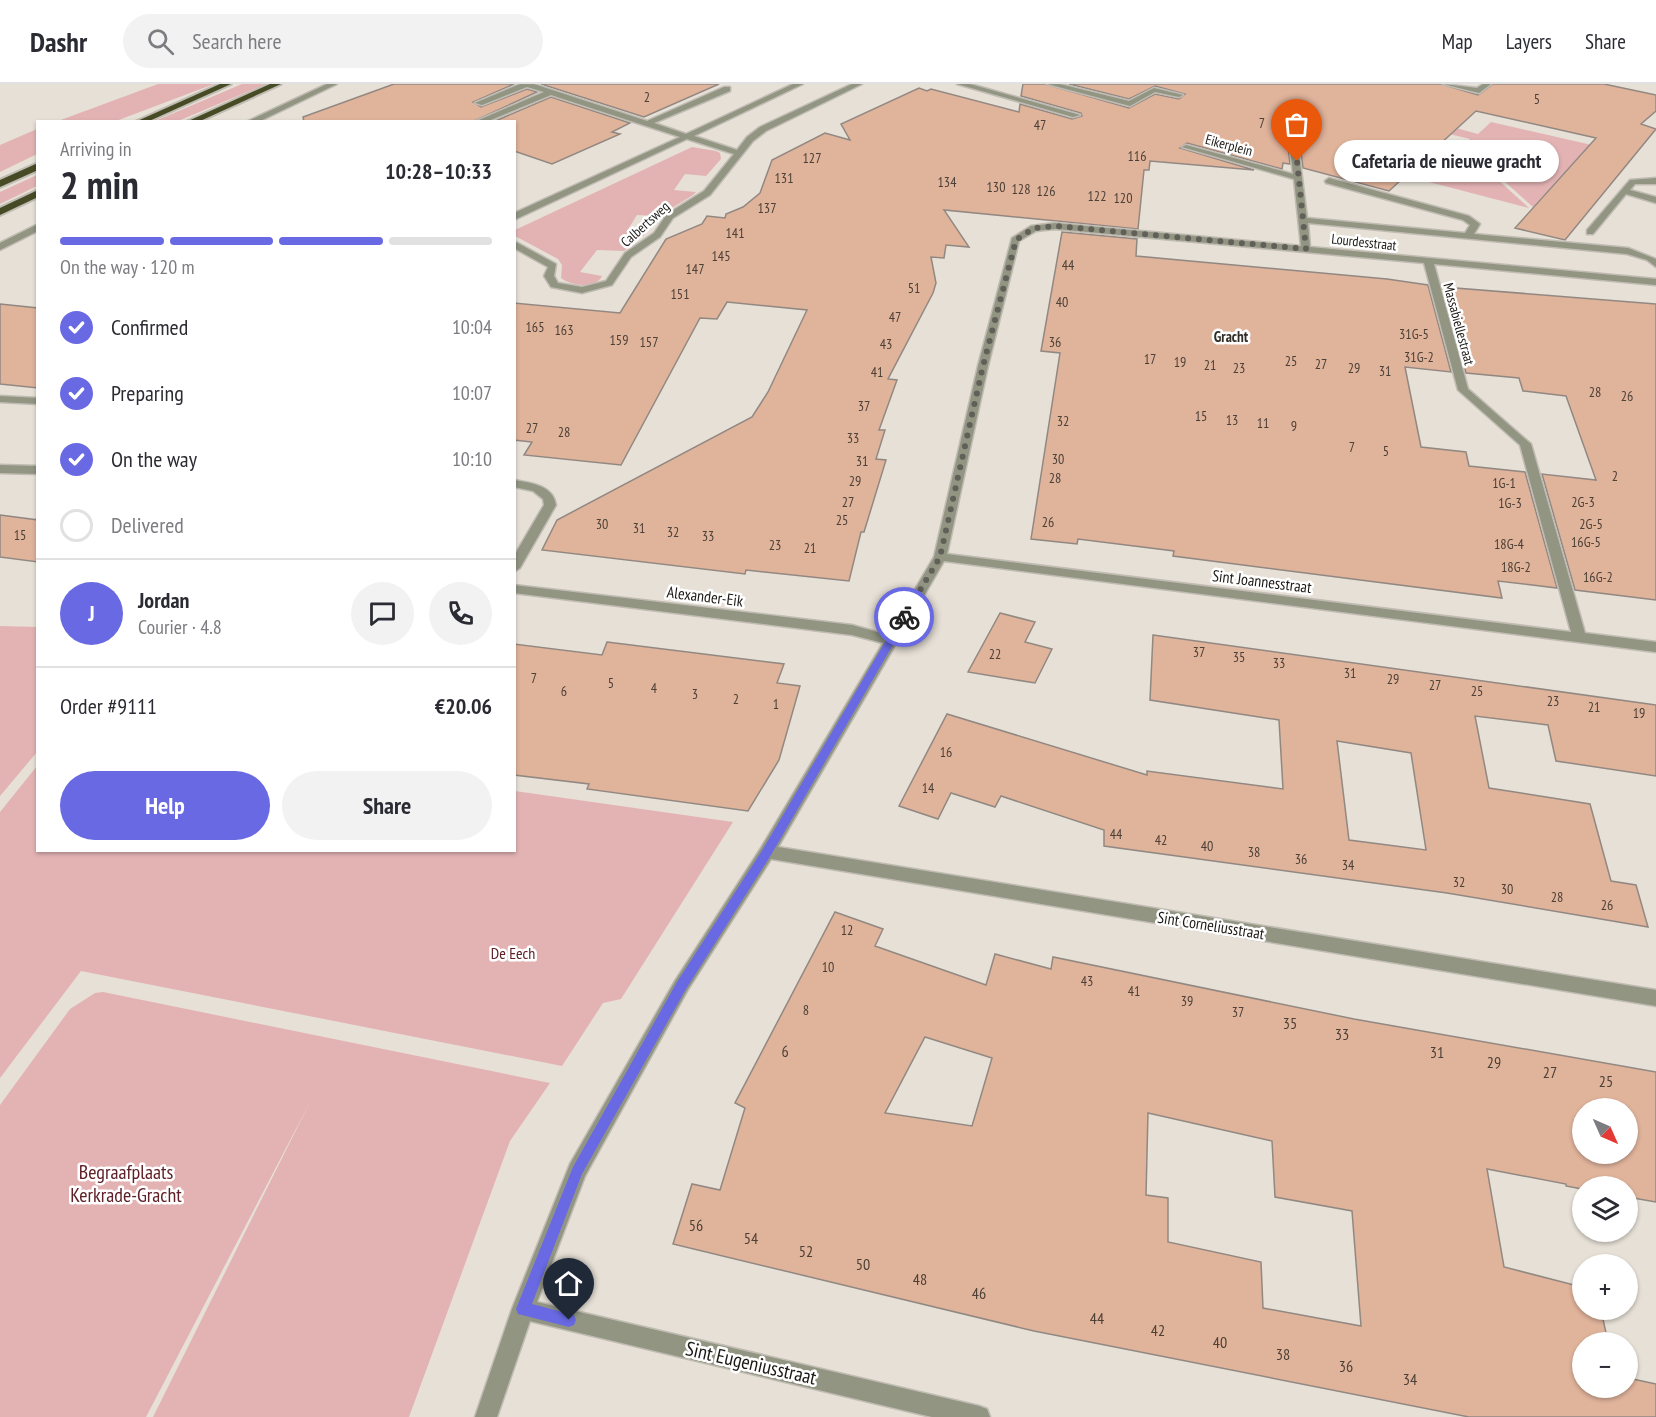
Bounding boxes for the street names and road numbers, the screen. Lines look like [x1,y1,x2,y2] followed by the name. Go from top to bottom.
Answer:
[1203,130,1255,160] street label: Eikerplein
[617,197,673,251] street label: Calbertsweg
[1331,230,1398,254] street label: Lourdesstraat
[1439,281,1479,367] street label: Massabiellestraat
[1211,565,1313,597] street label: Sint Joannesstraat
[666,581,745,611] street label: Alexander-Eik
[1156,907,1266,943] street label: Sint Corneliusstraat
[683,1335,819,1391] street label: Sint Eugeniusstraat

